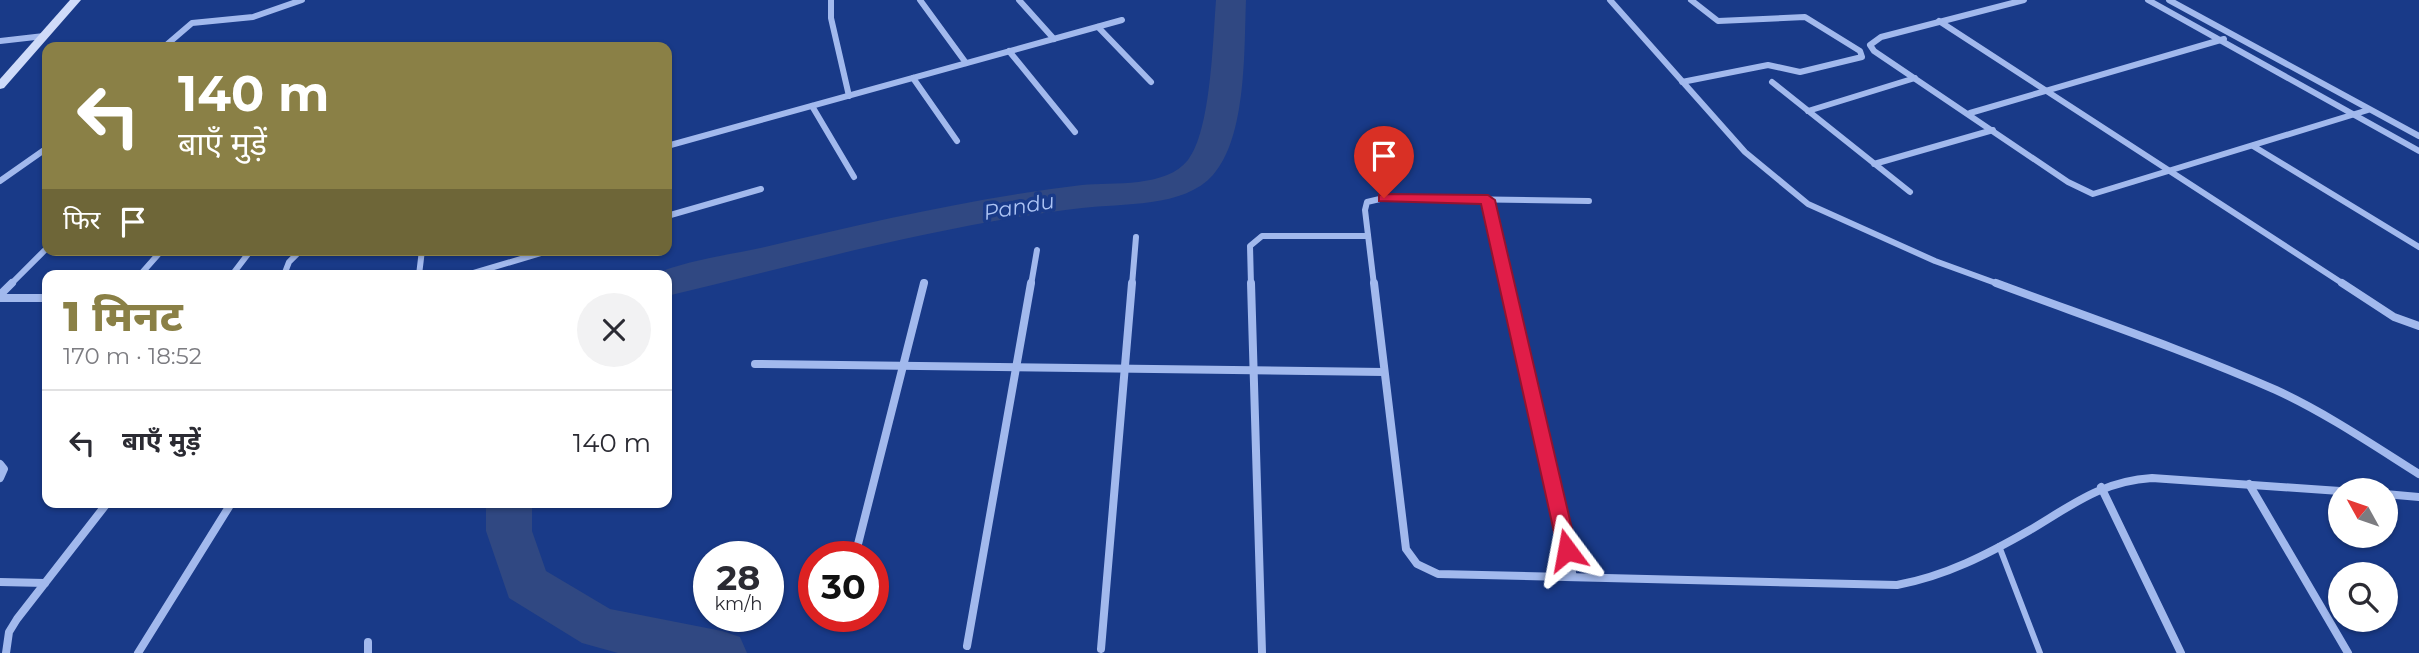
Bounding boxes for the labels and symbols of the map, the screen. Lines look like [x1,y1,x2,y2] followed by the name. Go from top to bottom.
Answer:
[1354,126,1414,198] pin
[981,188,1056,225] water label: Pandu
[2328,478,2398,548] north arrow
[1530,513,1604,587] position arrow
[798,541,889,632] speed limit sign: 30

